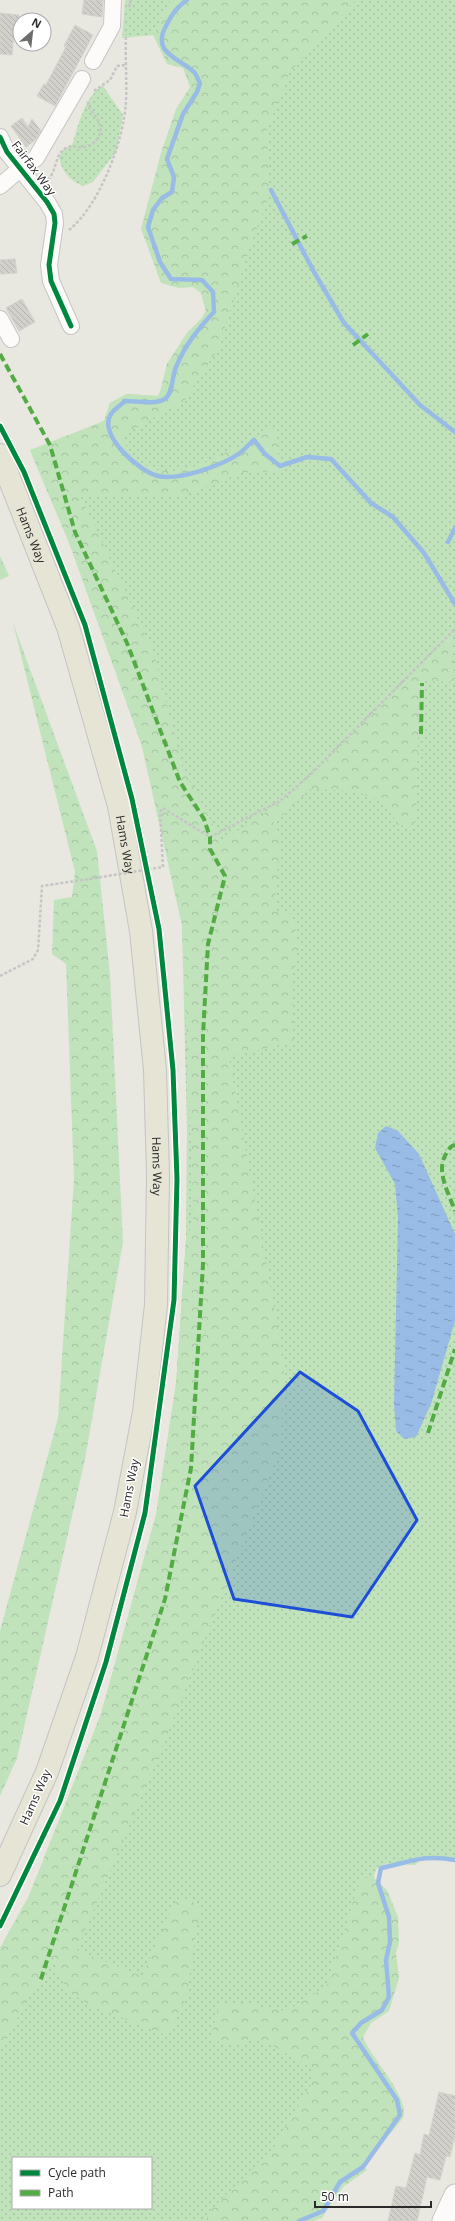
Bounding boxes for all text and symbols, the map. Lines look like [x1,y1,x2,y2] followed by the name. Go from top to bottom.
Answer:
[12,12,52,52] north arrow
[29,14,44,31] text: N
[8,137,61,200] street label: Fairfax Way
[13,504,51,567] street label: Hams Way
[112,814,139,876] street label: Hams Way
[148,1136,167,1197] street label: Hams Way
[115,1456,143,1519] street label: Hams Way
[15,1766,55,1828] street label: Hams Way
[12,2157,152,2209] legend
[48,2164,106,2181] text: Cycle path
[315,2183,431,2209] scale bar
[48,2184,74,2201] text: Path
[321,2188,349,2205] text: 50 m

